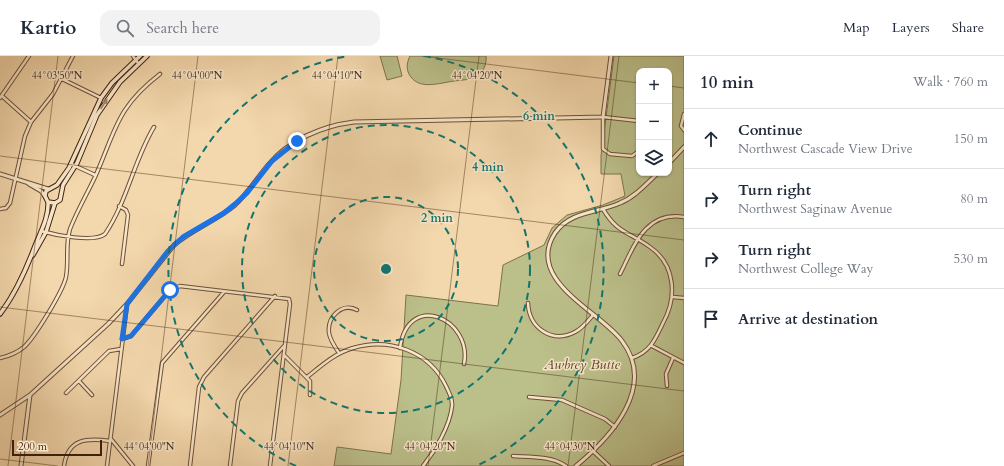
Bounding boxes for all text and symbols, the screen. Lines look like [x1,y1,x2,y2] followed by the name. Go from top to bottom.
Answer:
[100,10,380,46] search box
[20,15,76,41] text: Kartio
[114,17,136,39] icon: search
[146,18,219,38] text: Search here
[843,18,870,37] text: Map
[892,18,930,37] text: Layers
[952,18,984,37] text: Share
[636,68,672,176] map controls
[636,68,672,104] button: +
[32,69,83,83] text: 44°03'50"N
[172,69,223,83] text: 44°04'00"N
[312,69,363,83] text: 44°04'10"N
[452,69,503,83] text: 44°04'20"N
[700,71,754,94] text: 10 min
[913,73,988,91] text: Walk · 760 m
[100,99,108,109] one-way arrow
[636,104,672,140] button: −
[523,108,555,124] text: 6 min
[738,120,803,140] text: Continue
[700,128,722,150] icon: ahead
[954,130,988,148] text: 150 m
[288,132,306,150] route end
[636,140,672,176] button: layers
[738,140,913,158] text: Northwest Cascade View Drive
[472,159,504,175] text: 4 min
[738,180,811,200] text: Turn right
[700,188,722,210] icon: right
[960,190,988,208] text: 80 m
[738,200,893,218] text: Northwest Saginaw Avenue
[421,210,453,226] text: 2 min
[738,240,811,260] text: Turn right
[700,248,722,270] icon: right
[954,250,988,268] text: 530 m
[738,260,873,278] text: Northwest College Way
[379,262,393,276] centre of rings
[161,281,179,299] route start
[700,308,722,330] icon: arrive
[738,309,878,329] text: Arrive at destination
[543,355,620,374] park label: Awbrey Butte
[12,438,102,457] scale bar
[18,439,47,454] text: 200 m
[124,440,175,454] text: 44°04'00"N
[264,440,315,454] text: 44°04'10"N
[405,440,456,454] text: 44°04'20"N
[545,440,596,454] text: 44°04'30"N

